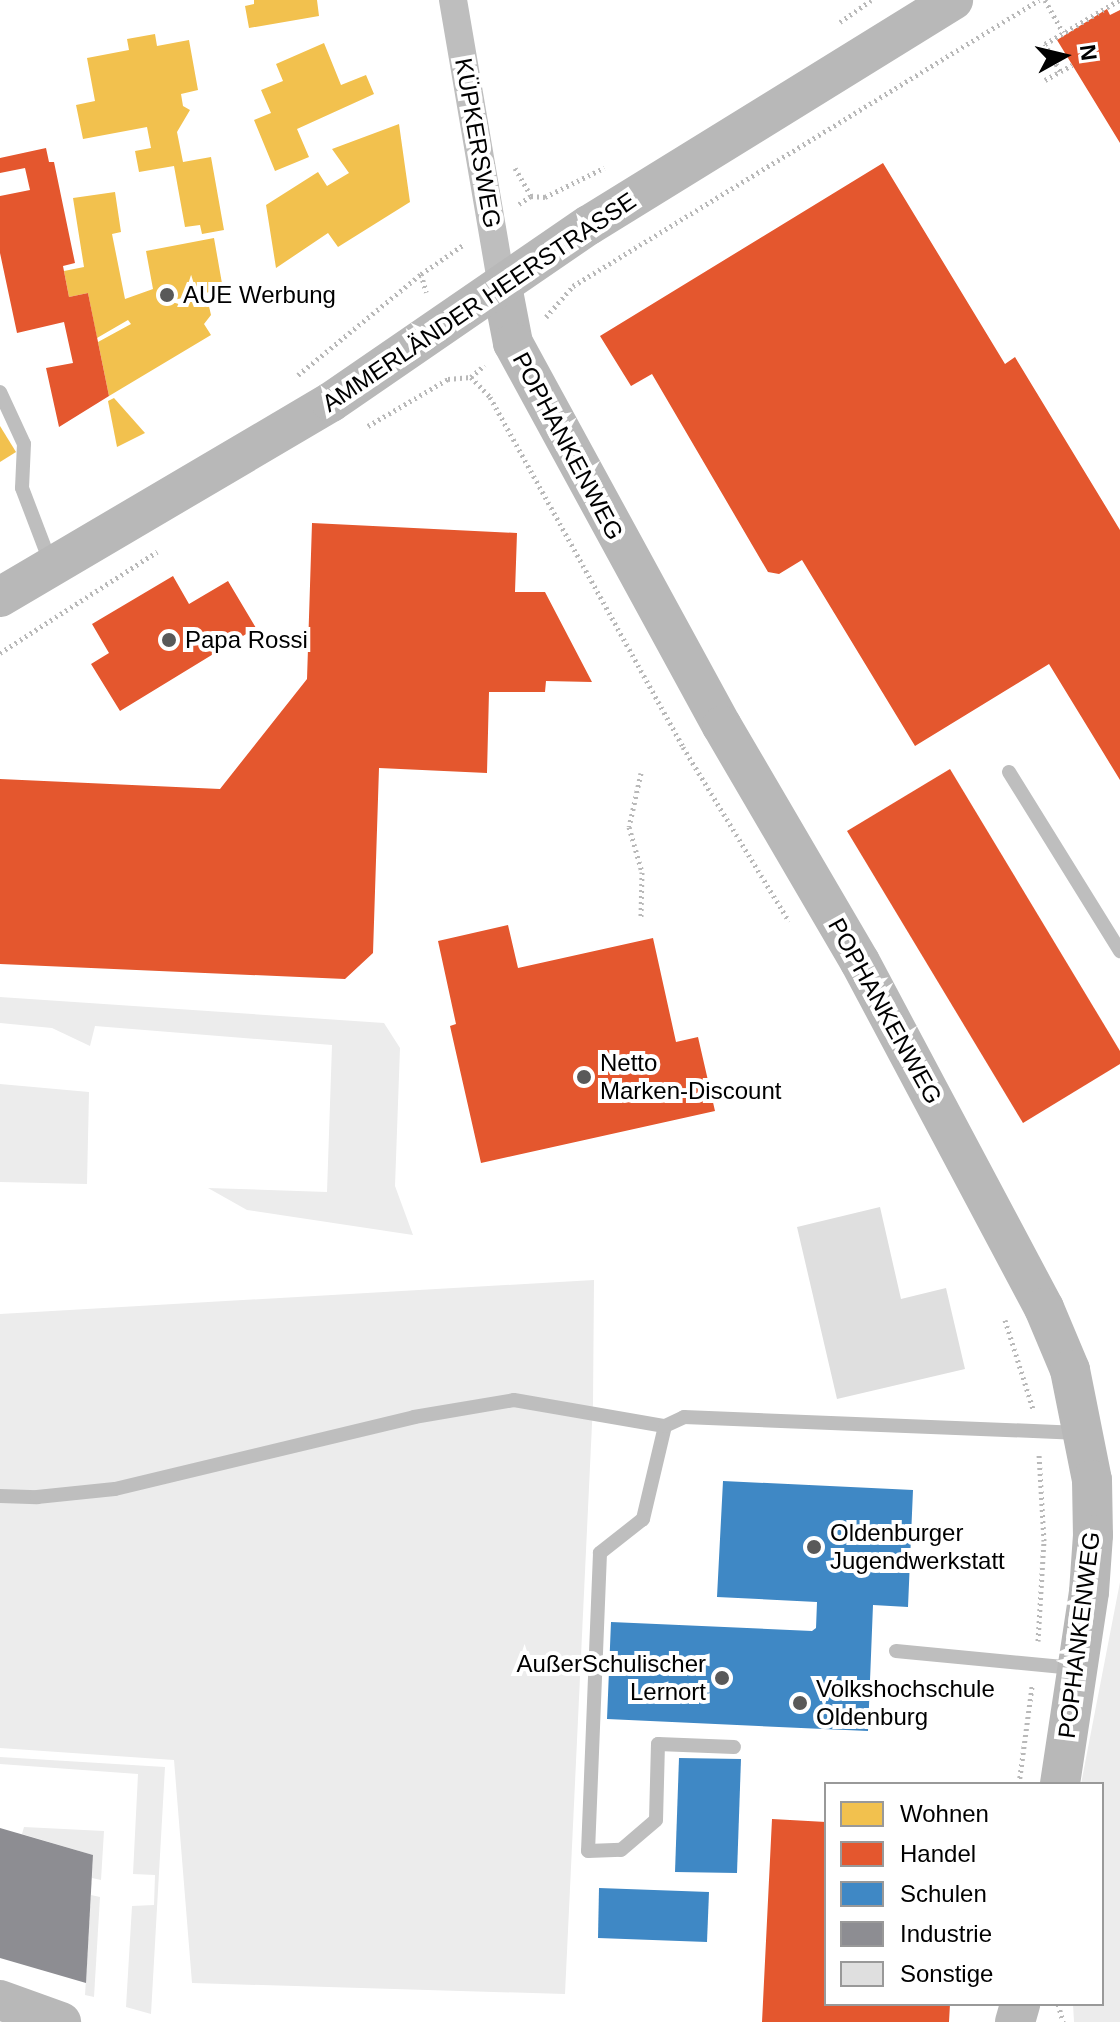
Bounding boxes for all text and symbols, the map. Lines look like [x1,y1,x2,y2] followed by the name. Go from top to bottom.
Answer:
[1024,16,1104,96] north arrow
[1075,43,1102,62] text: N
[449,56,507,230] street label: KÜPKERSWEG
[317,186,641,418] street label: AMMERLÄNDER HEERSTRASSE
[183,281,336,309] place label: AUE Werbung
[158,286,176,304] marker: AUE Werbung
[506,347,630,545] street label: POPHANKENWEG
[185,626,308,654] place label: Papa Rossi
[160,631,178,649] marker: Papa Rossi
[822,913,948,1109] street label: POPHANKENWEG
[600,1049,781,1105] place label: Netto Marken-Discount
[575,1068,593,1086] marker: Netto Marken-Discount
[830,1519,1005,1575] place label: Oldenburger Jugendwerkstatt
[1052,1530,1106,1740] street label: POPHANKENWEG
[805,1538,823,1556] marker: Oldenburger Jugendwerkstatt
[517,1650,706,1706] place label: AußerSchulischer Lernort
[713,1669,731,1687] marker: AußerSchulischer Lernort
[816,1675,995,1731] place label: Volkshochschule Oldenburg
[791,1694,809,1712] marker: Volkshochschule Oldenburg
[824,1782,1104,2006] legend
[900,1800,989,1827] text: Wohnen
[900,1840,976,1867] text: Handel
[900,1880,987,1907] text: Schulen
[900,1920,992,1947] text: Industrie
[900,1960,993,1987] text: Sonstige

